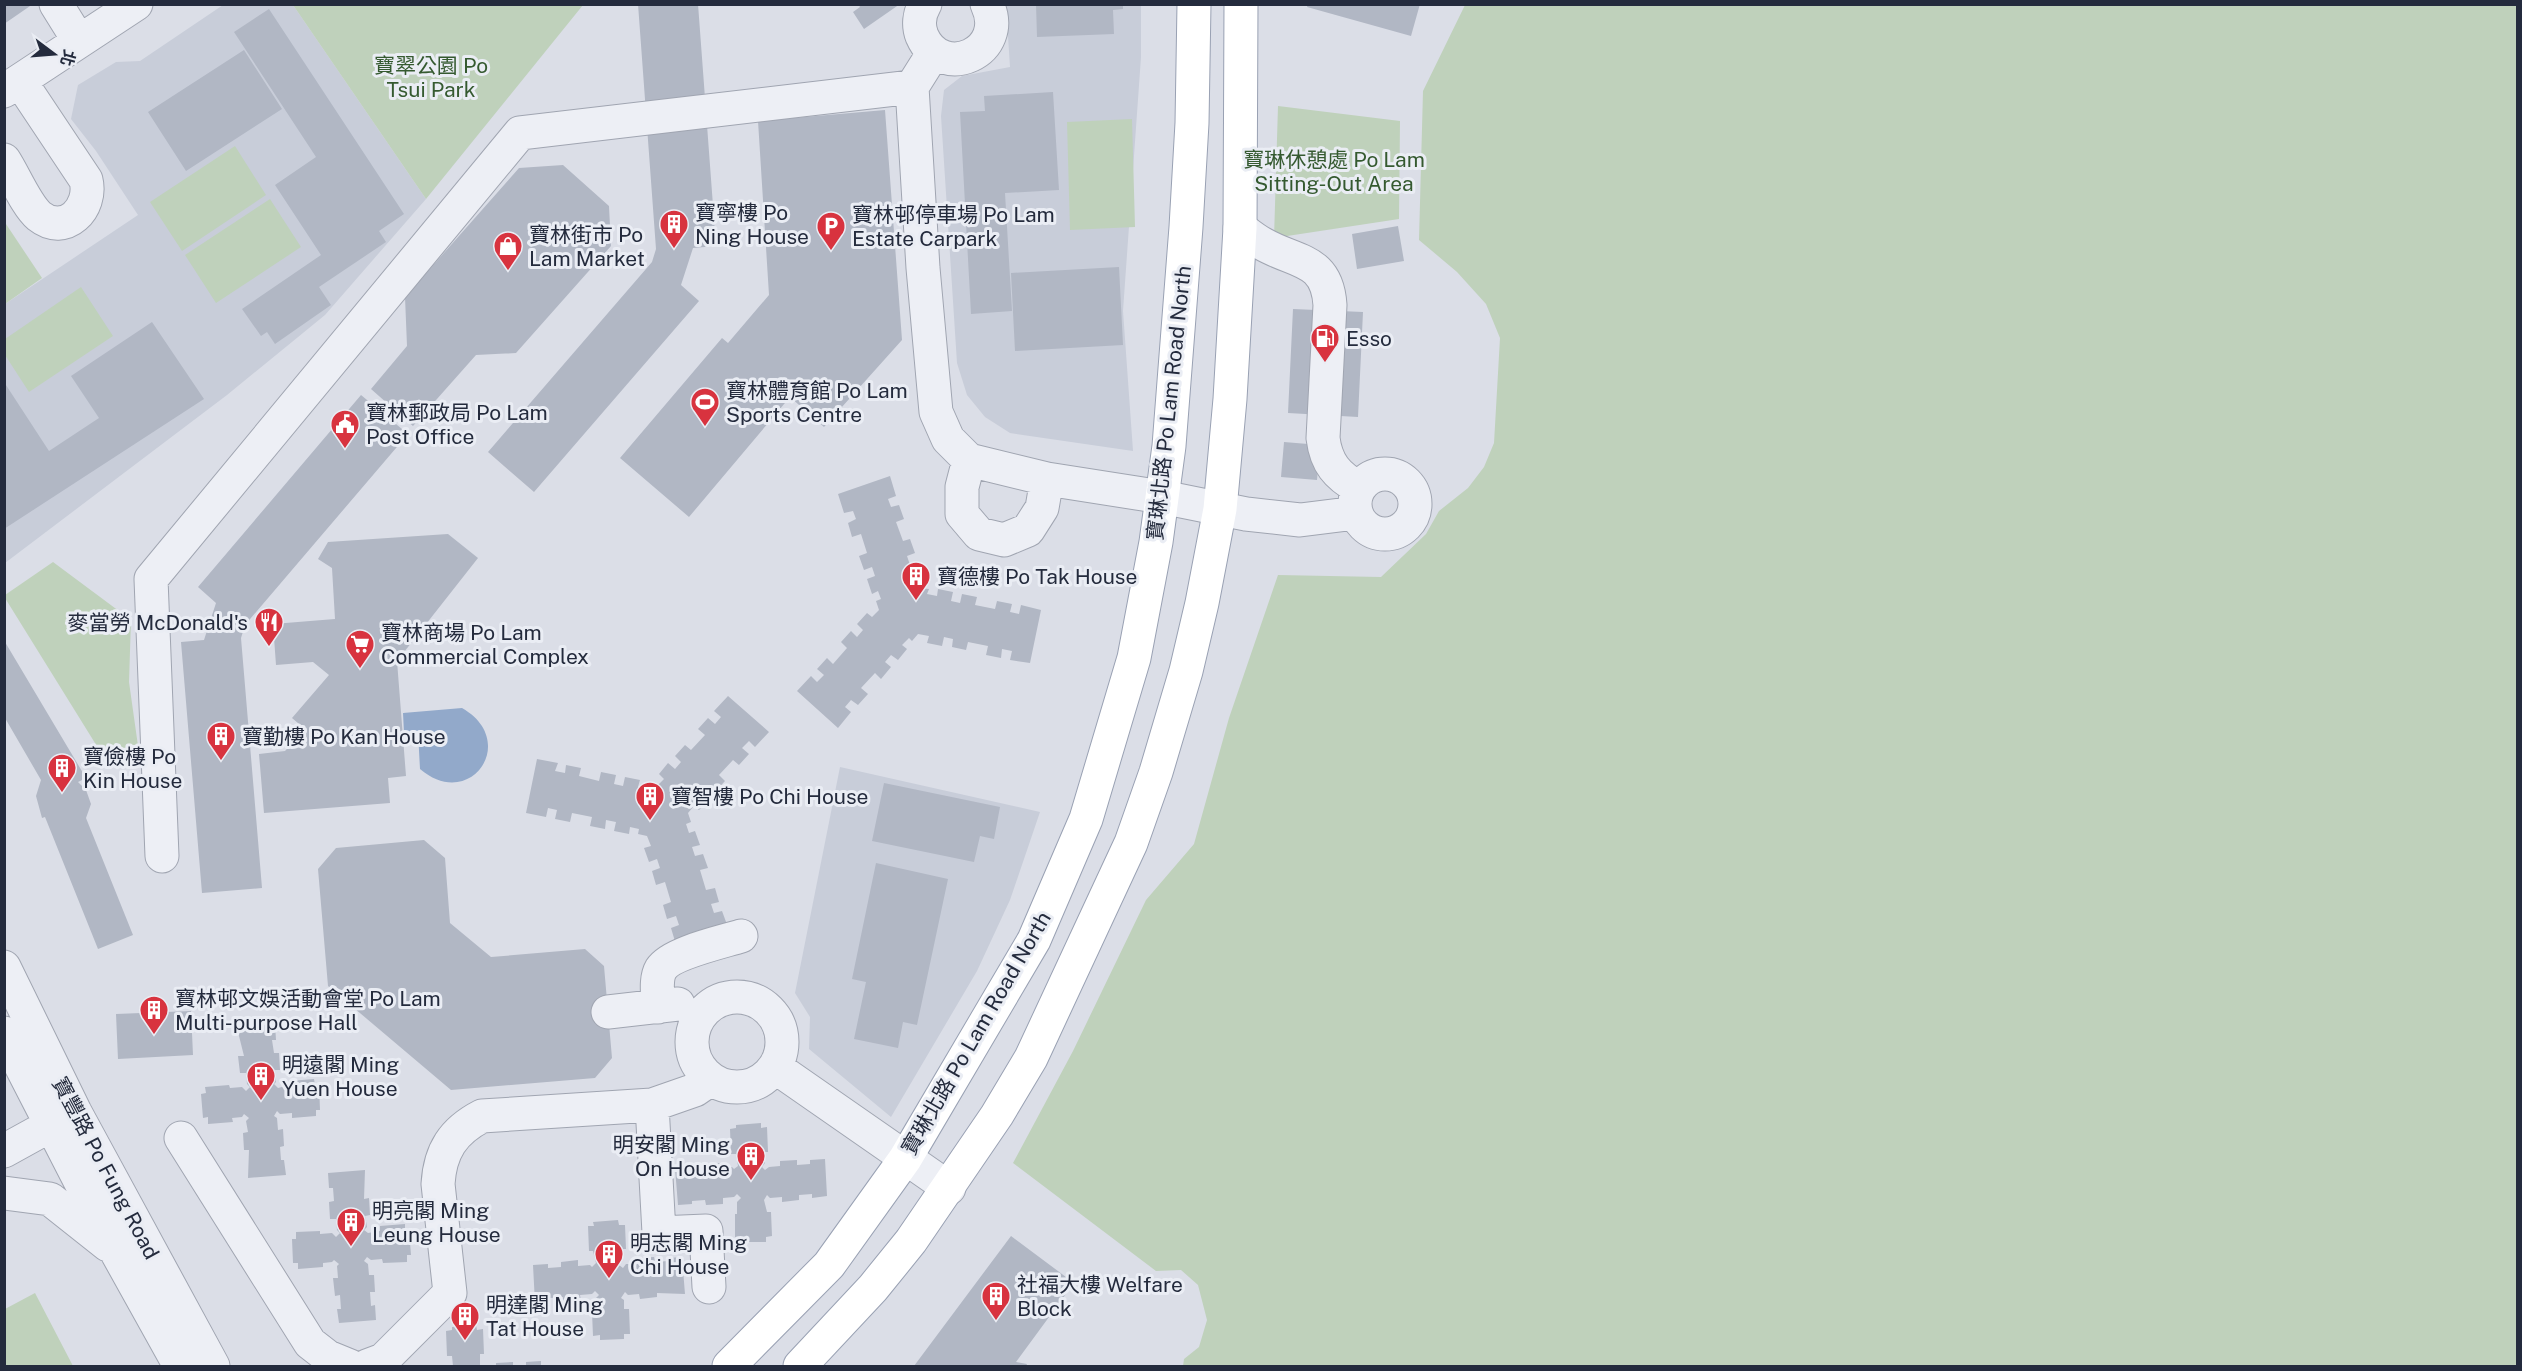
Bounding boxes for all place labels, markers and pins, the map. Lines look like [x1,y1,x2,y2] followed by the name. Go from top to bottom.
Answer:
[695,200,809,249] place label: 寶寧樓 Po Ning House
[852,202,1055,251] place label: 寶林邨停車場 Po Lam Estate Carpark
[658,208,690,250] building icon: 寶寧樓 Po Ning House
[815,210,847,252] parking icon: 寶林邨停車場 Po Lam Estate Carpark
[529,222,645,271] place label: 寶林街市 Po Lam Market
[492,230,524,272] shop icon: 寶林街市 Po Lam Market
[1309,322,1341,364] fuel station icon: Esso
[1346,326,1392,351] place label: Esso
[726,378,908,427] place label: 寶林體育館 Po Lam Sports Centre
[689,386,721,428] sports icon: 寶林體育館 Po Lam Sports Centre
[366,400,548,449] place label: 寶林郵政局 Po Lam Post Office
[329,408,361,450] public building icon: 寶林郵政局 Po Lam Post Office
[900,560,932,602] building icon: 寶德樓 Po Tak House
[937,564,1137,589] place label: 寶德樓 Po Tak House
[253,606,285,648] restaurant icon: 麥當勞 McDonald's
[68,610,248,635] place label: 麥當勞 McDonald's
[381,620,589,669] place label: 寶林商場 Po Lam Commercial Complex
[344,628,376,670] supermarket icon: 寶林商場 Po Lam Commercial Complex
[205,720,237,762] building icon: 寶勤樓 Po Kan House
[242,724,446,749] place label: 寶勤樓 Po Kan House
[83,744,182,793] place label: 寶儉樓 Po Kin House
[46,752,78,794] building icon: 寶儉樓 Po Kin House
[634,780,666,822] building icon: 寶智樓 Po Chi House
[671,784,869,809] place label: 寶智樓 Po Chi House
[175,986,441,1035] place label: 寶林邨文娛活動會堂 Po Lam Multi-purpose Hall
[138,994,170,1036] building icon: 寶林邨文娛活動會堂 Po Lam Multi-purpose Hall
[282,1052,399,1101] place label: 明遠閣 Ming Yuen House
[245,1060,277,1102] building icon: 明遠閣 Ming Yuen House
[613,1132,730,1181] place label: 明安閣 Ming On House
[735,1140,767,1182] building icon: 明安閣 Ming On House
[372,1198,501,1247] place label: 明亮閣 Ming Leung House
[335,1206,367,1248] building icon: 明亮閣 Ming Leung House
[630,1230,747,1279] place label: 明志閣 Ming Chi House
[593,1238,625,1280] building icon: 明志閣 Ming Chi House
[1017,1272,1183,1321] place label: 社福大樓 Welfare Block
[980,1280,1012,1322] building icon: 社福大樓 Welfare Block
[486,1292,603,1341] place label: 明達閣 Ming Tat House
[449,1300,481,1342] building icon: 明達閣 Ming Tat House

